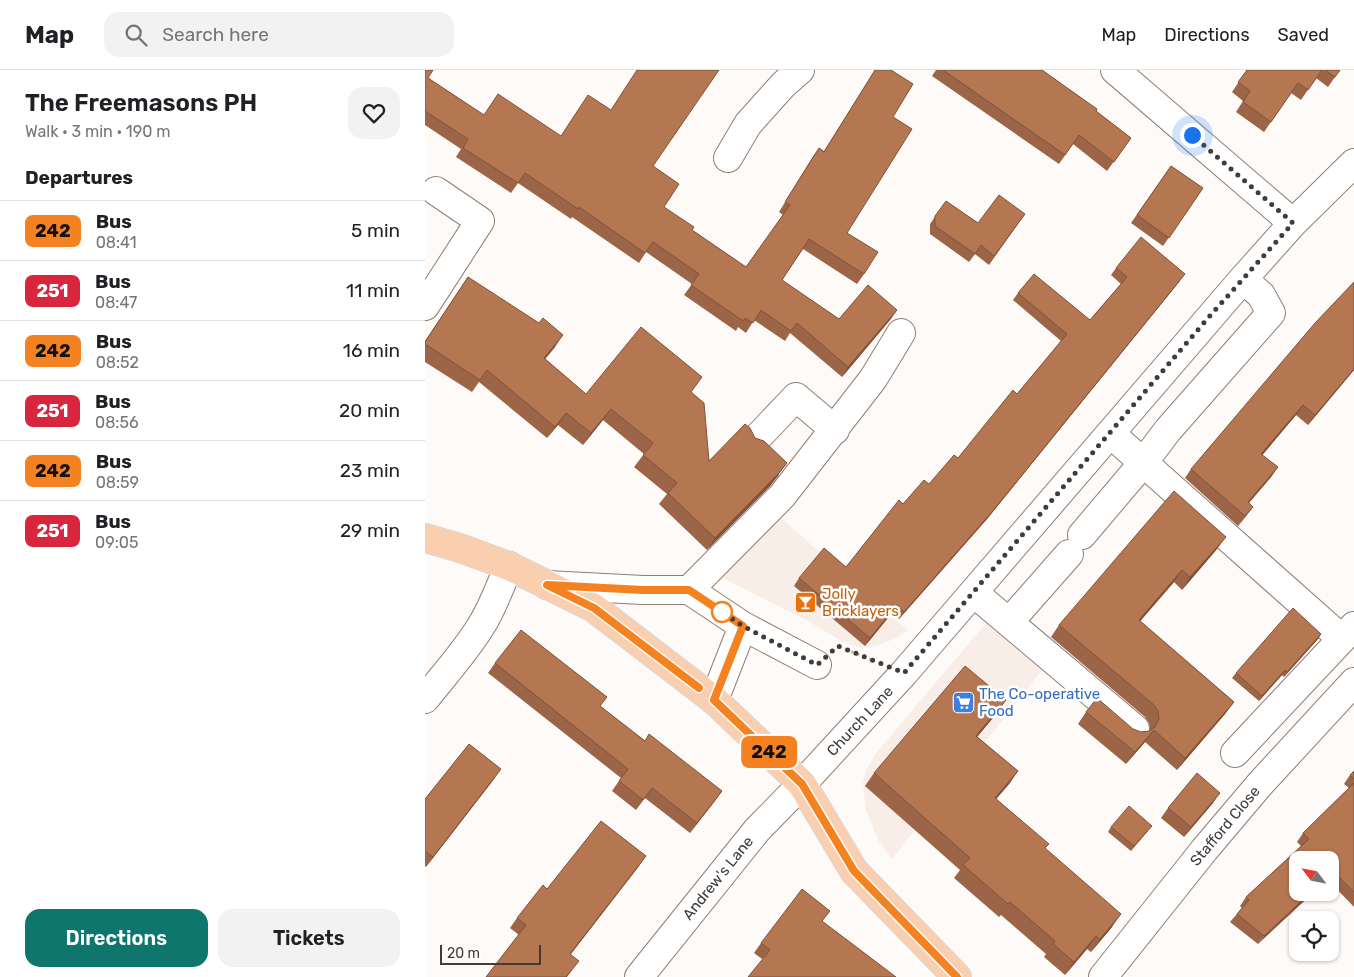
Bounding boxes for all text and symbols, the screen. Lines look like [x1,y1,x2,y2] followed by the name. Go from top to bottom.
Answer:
[104,12,454,57] search box
[25,21,74,49] text: Map
[122,21,150,49] icon: search
[162,23,269,46] text: Search here
[1101,24,1136,46] text: Map
[1164,24,1250,46] text: Directions
[1278,24,1329,46] text: Saved
[348,87,400,139] button: heart
[25,89,257,117] text: The Freemasons PH
[25,122,171,141] text: Walk · 3 min · 190 m
[1180,123,1205,148] your location
[25,166,133,189] text: Departures
[96,210,132,233] text: Bus
[351,219,400,242] text: 5 min
[35,220,71,242] text: 242
[96,233,137,252] text: 08:41
[95,270,131,293] text: Bus
[346,279,400,302] text: 11 min
[36,280,69,302] text: 251
[95,293,137,312] text: 08:47
[96,330,132,353] text: Bus
[343,339,400,362] text: 16 min
[35,340,71,362] text: 242
[96,353,139,372] text: 08:52
[95,390,131,413] text: Bus
[339,399,400,422] text: 20 min
[36,400,69,422] text: 251
[95,413,139,432] text: 08:56
[96,450,132,473] text: Bus
[340,459,400,482] text: 23 min
[35,460,71,482] text: 242
[96,473,139,492] text: 08:59
[95,510,131,533] text: Bus
[340,519,400,542] text: 29 min
[36,520,69,542] text: 251
[95,533,138,552] text: 09:05
[822,585,899,620] place label: Jolly Bricklayers
[794,591,818,615] bar icon: Jolly Bricklayers
[711,601,733,623] unlabelled marker
[823,682,897,760] street label: Church Lane
[979,685,1100,720] place label: The Co-operative Food
[951,691,975,715] supermarket icon: The Co-operative Food
[740,736,798,768] line badge: 242
[751,741,787,763] text: 242
[1186,782,1264,870] street label: Stafford Close
[679,833,757,923] street label: Andrew's Lane
[1289,851,1339,901] north arrow
[1289,851,1339,961] map controls
[25,909,208,967] button: Directions
[218,909,400,967] button: Tickets
[1289,911,1339,961] button: locate
[440,942,541,965] scale bar
[447,945,480,962] text: 20 m

